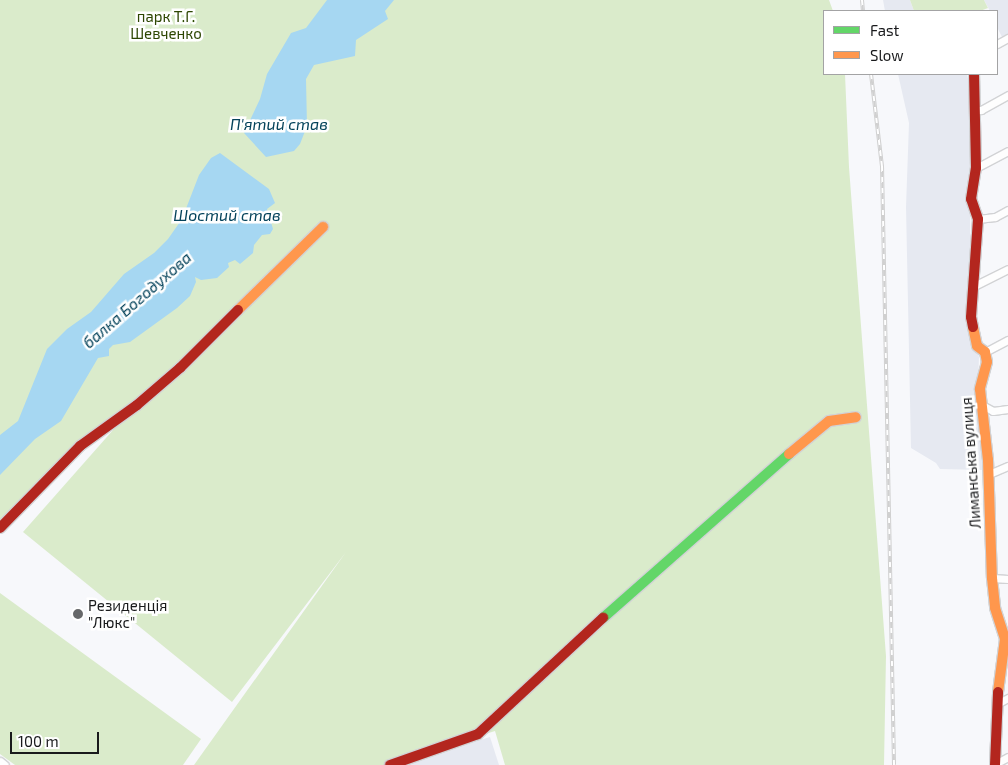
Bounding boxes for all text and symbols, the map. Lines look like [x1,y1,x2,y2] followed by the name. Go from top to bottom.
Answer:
[130,7,202,42] park label: парк Т.Г. Шевченко
[823,10,998,75] legend
[870,21,899,39] text: Fast
[870,46,904,64] text: Slow
[230,114,328,134] water label: П'ятий став
[173,205,281,225] water label: Шостий став
[79,248,195,352] water label: балка Богодухова
[957,397,985,529] street label: Лиманська вулиця
[88,596,168,631] place label: Резиденція "Люкс"
[72,608,84,620] marker: Резиденція "Люкс"
[12,722,101,754] scale bar
[18,732,59,750] text: 100 m

